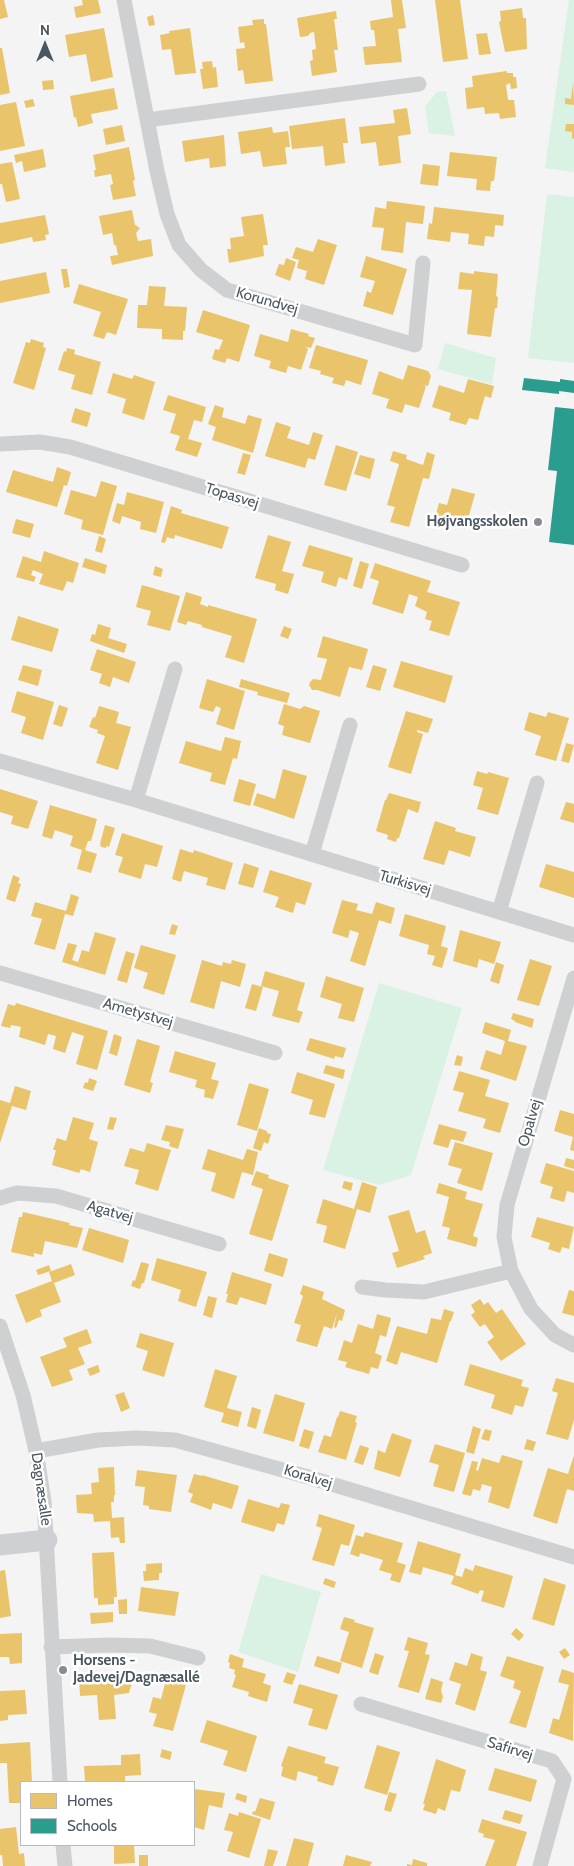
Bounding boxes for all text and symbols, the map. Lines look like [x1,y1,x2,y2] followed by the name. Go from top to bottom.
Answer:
[20,20,70,70] north arrow
[40,21,50,39] text: N
[234,284,300,318] street label: Korundvej
[203,479,261,513] street label: Topasvej
[426,513,528,531] place label: Højvangsskolen
[532,516,544,528] marker: Højvangsskolen
[377,867,433,899] street label: Turkisvej
[101,994,175,1032] street label: Ametystvej
[515,1097,545,1149] street label: Opalvej
[85,1197,135,1227] street label: Agatvej
[27,1451,55,1527] street label: Dagnæsalle
[282,1461,334,1493] street label: Koralvej
[73,1652,200,1687] place label: Horsens - Jadevej/Dagnæsallé
[57,1664,69,1676] marker: Horsens - Jadevej/Dagnæsallé
[485,1734,535,1764] street label: Safirvej
[20,1781,195,1846] legend
[67,1792,113,1810] text: Homes
[67,1817,117,1835] text: Schools

